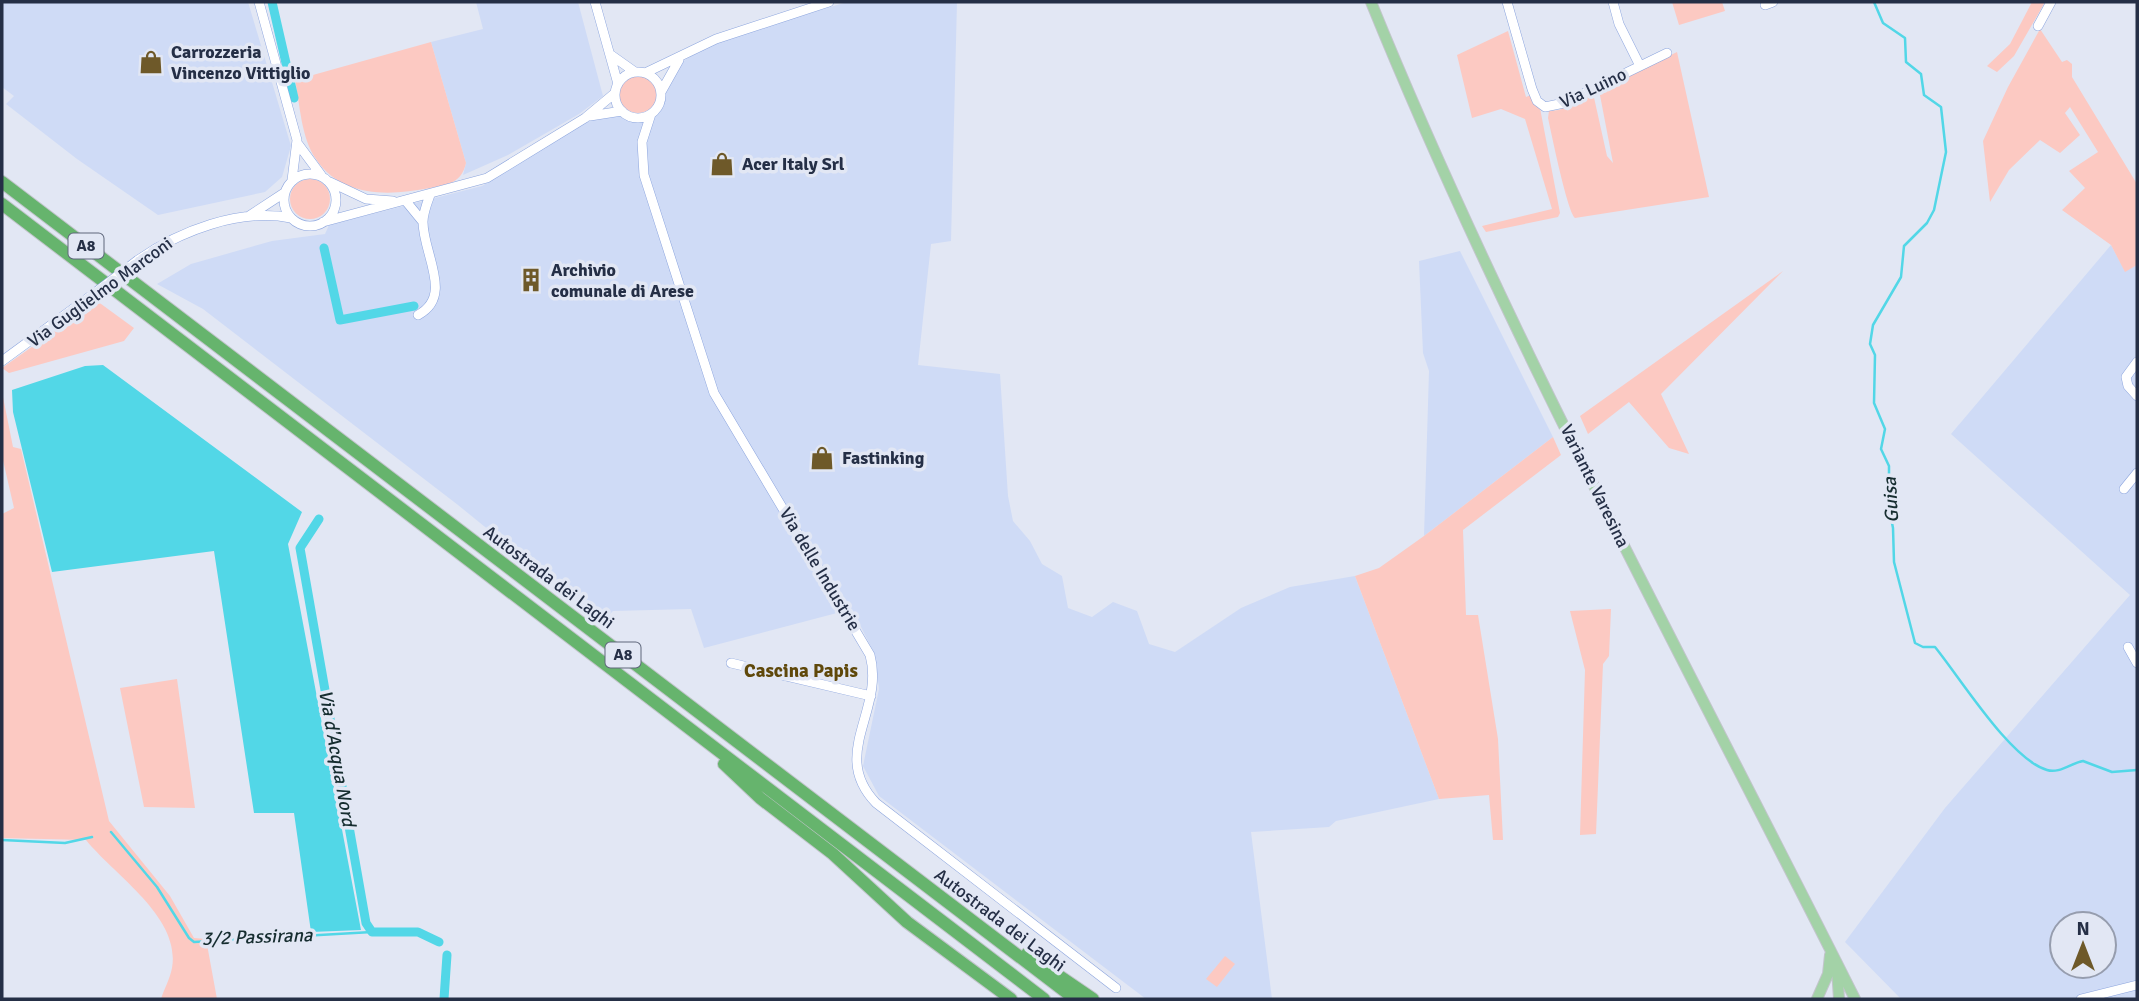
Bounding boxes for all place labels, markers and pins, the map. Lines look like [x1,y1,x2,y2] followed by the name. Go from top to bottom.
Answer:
[171,41,310,84] place label: Carrozzeria Vincenzo Vittiglio
[137,48,165,76] shop icon: Carrozzeria Vincenzo Vittiglio
[708,150,736,178] shop icon: Acer Italy Srl
[742,153,845,175] place label: Acer Italy Srl
[551,259,694,302] place label: Archivio comunale di Arese
[517,266,545,294] building icon: Archivio comunale di Arese
[808,444,836,472] shop icon: Fastinking
[842,447,925,469] place label: Fastinking

